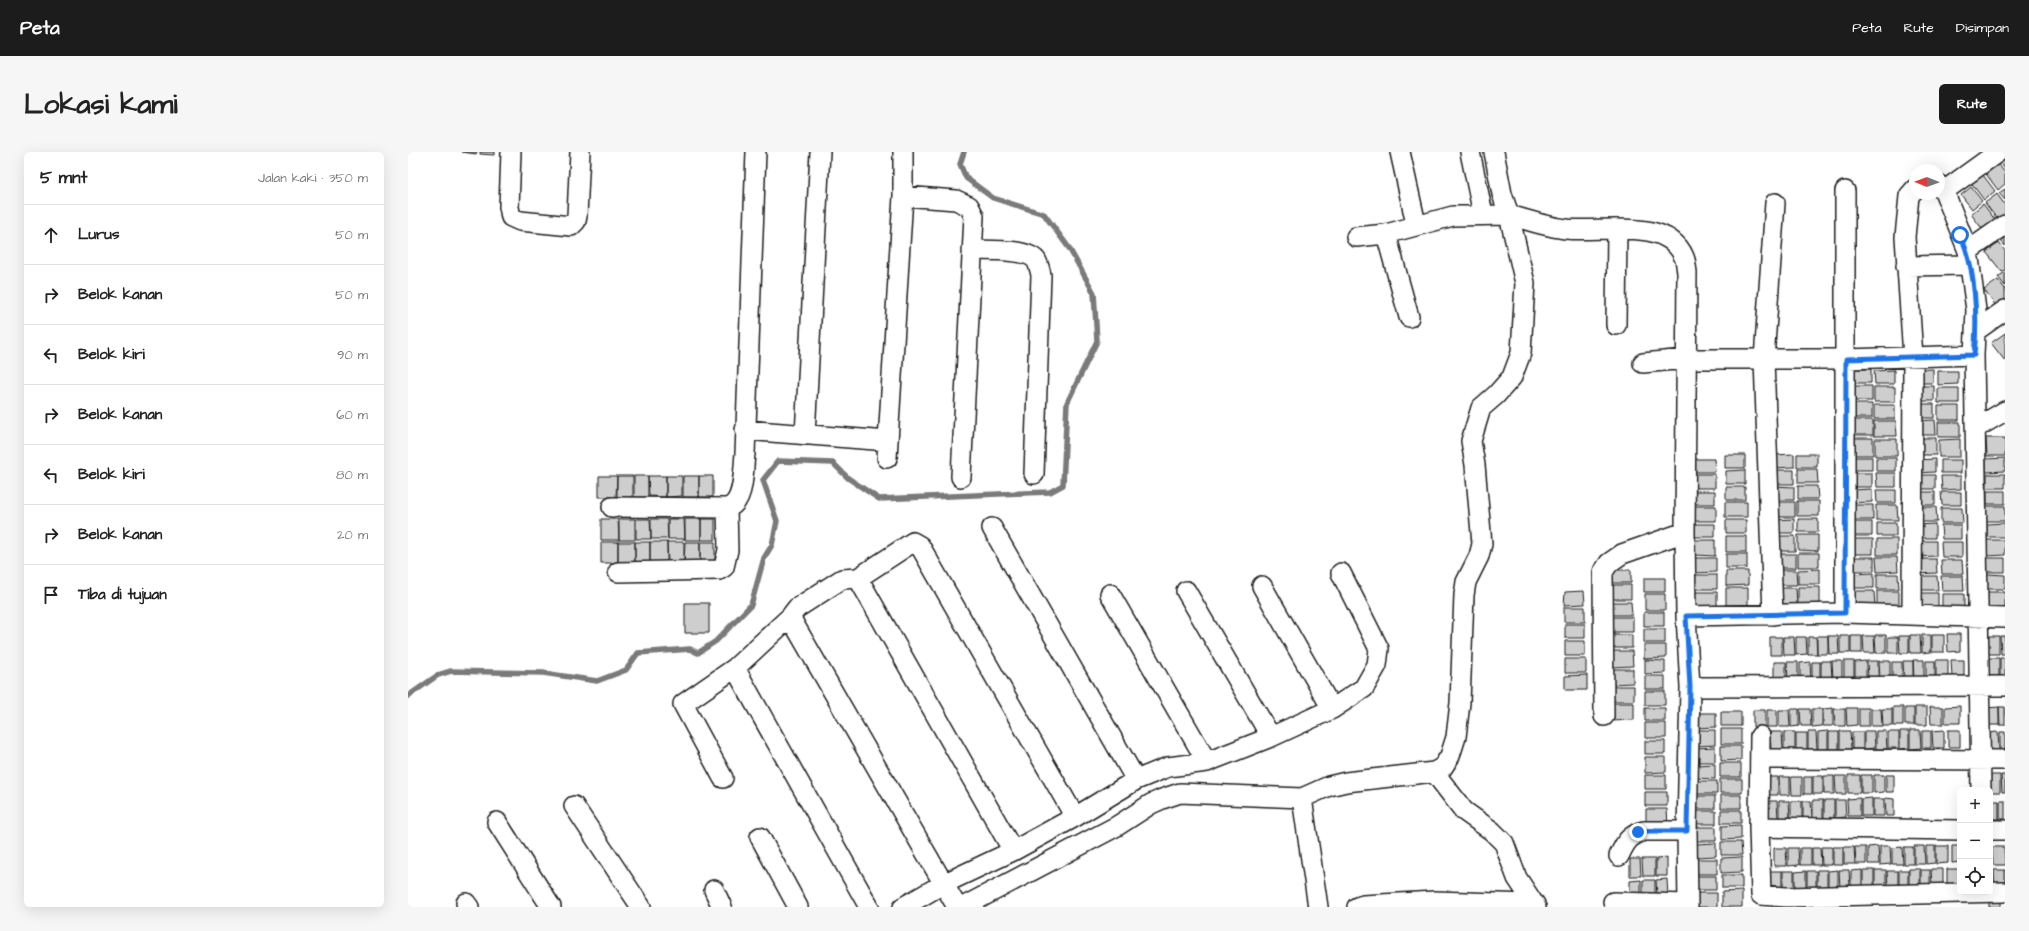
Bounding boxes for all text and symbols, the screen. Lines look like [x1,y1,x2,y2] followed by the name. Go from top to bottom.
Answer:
[20,15,60,42] text: Peta
[1852,18,1882,38] text: Peta
[1904,18,1934,38] text: Rute
[1956,18,2009,38] text: Disimpan
[1939,84,2005,124] button: Rute
[24,85,178,124] text: Lokasi kami
[1909,164,1945,200] north arrow
[40,166,87,190] text: 5 mnt
[258,169,368,187] text: Jalan kaki · 350 m
[40,224,62,246] icon: ahead
[78,224,119,245] text: Lurus
[335,226,368,244] text: 50 m
[1951,226,1969,244] route start
[40,284,62,306] icon: right
[78,284,162,305] text: Belok kanan
[335,286,368,304] text: 50 m
[40,344,62,366] icon: left
[78,344,145,365] text: Belok kiri
[337,346,368,364] text: 90 m
[40,404,62,426] icon: right
[78,404,162,425] text: Belok kanan
[336,406,368,424] text: 60 m
[40,464,62,486] icon: left
[78,464,145,485] text: Belok kiri
[336,466,368,484] text: 80 m
[40,524,62,546] icon: right
[78,524,162,545] text: Belok kanan
[337,526,368,544] text: 20 m
[40,584,62,606] icon: arrive
[78,584,167,605] text: Tiba di tujuan
[1957,787,1993,895] map controls
[1957,787,1993,823] button: +
[1629,823,1647,841] route end
[1957,823,1993,859] button: −
[1957,859,1993,895] button: locate

